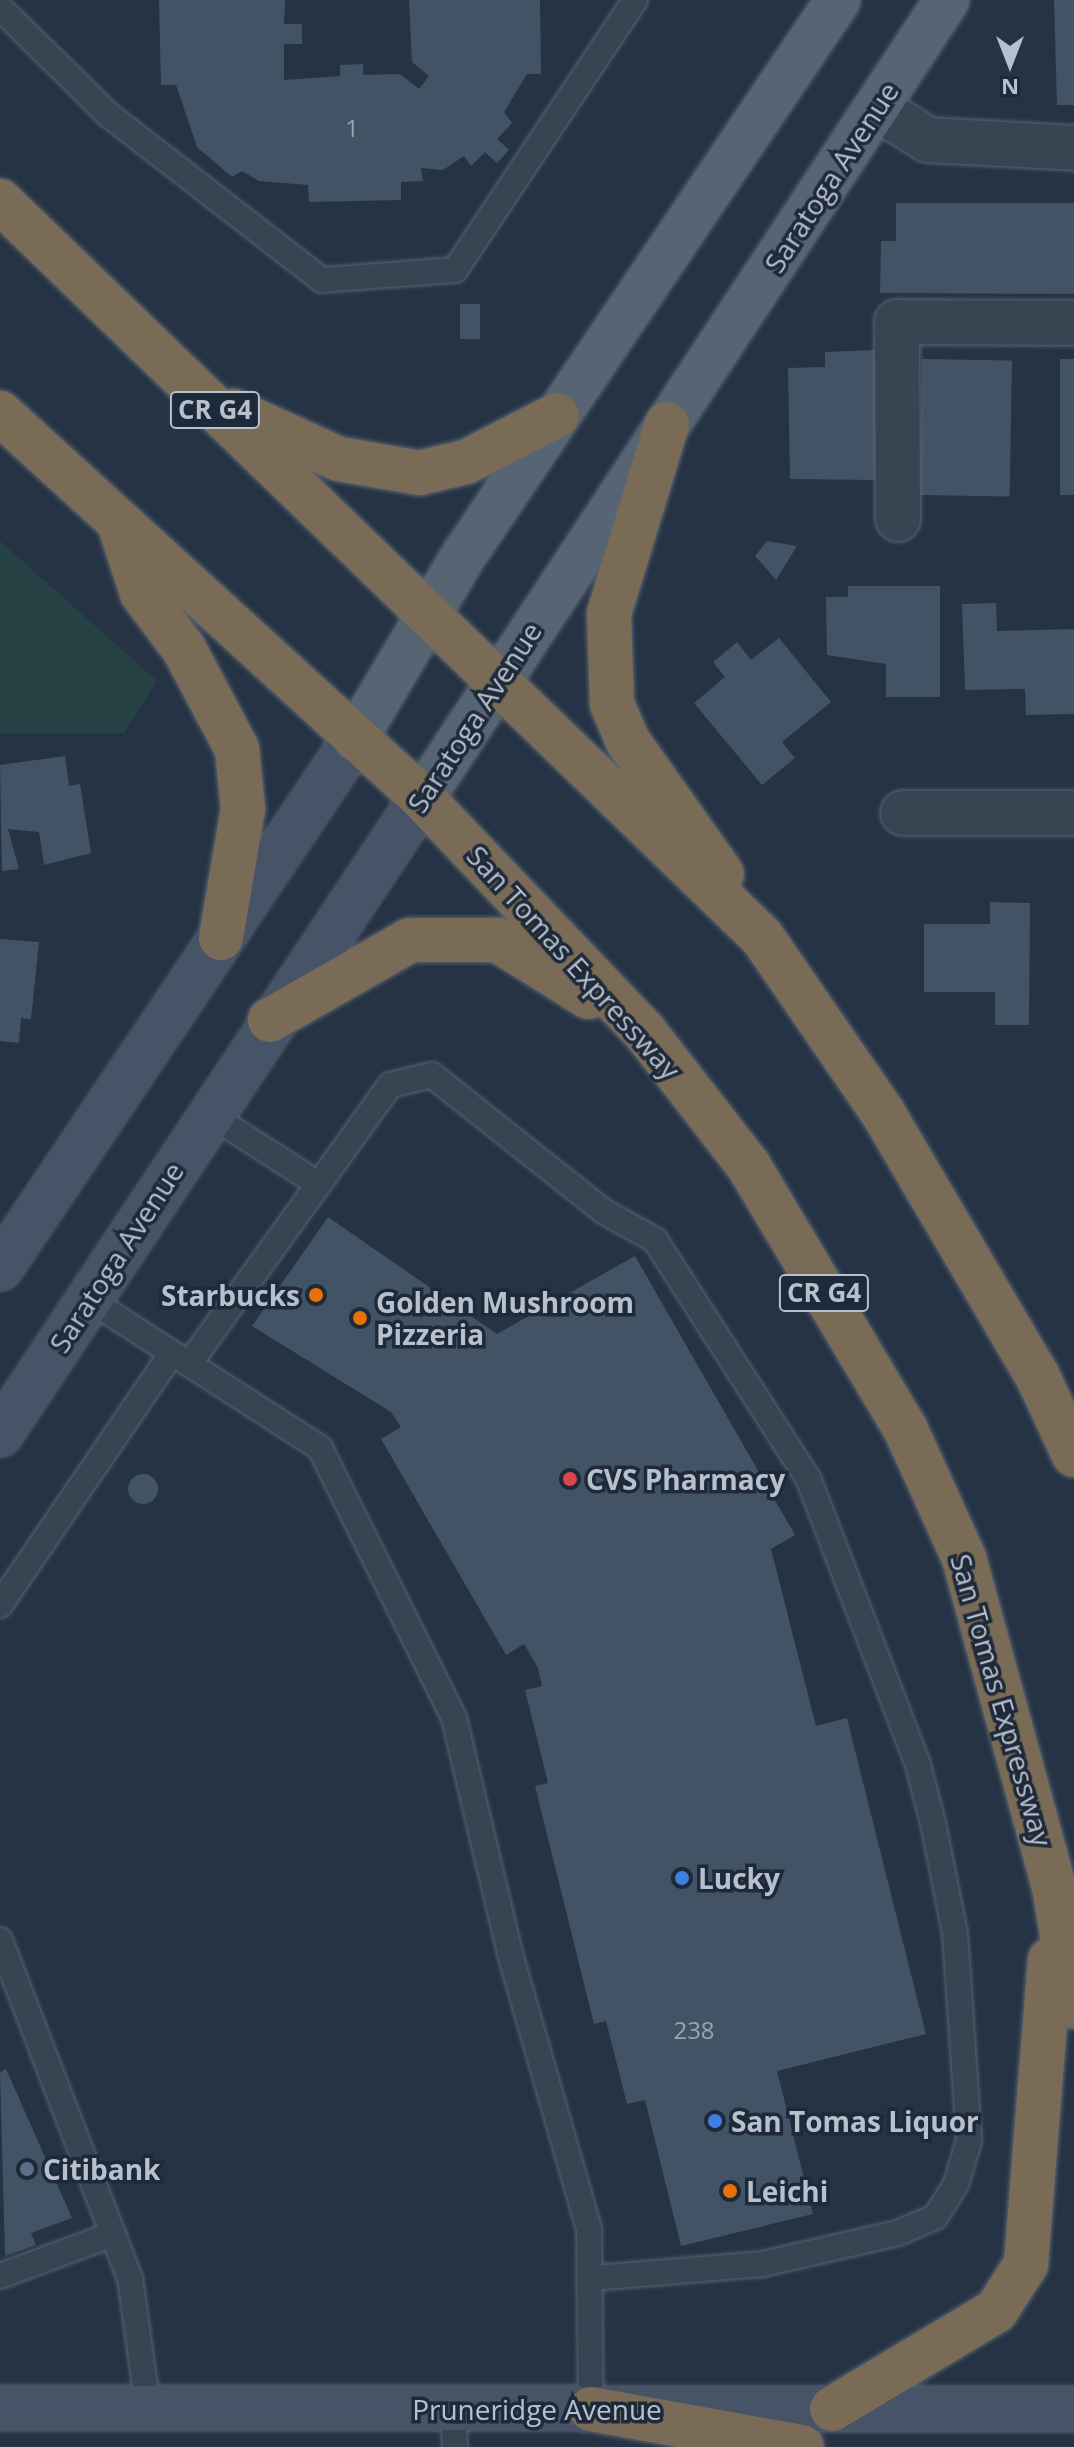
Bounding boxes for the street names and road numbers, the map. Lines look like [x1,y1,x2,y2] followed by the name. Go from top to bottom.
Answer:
[757,75,905,279] street label: Saratoga Avenue
[169,388,261,432] road number: CR G4
[400,615,548,819] street label: Saratoga Avenue
[460,838,688,1086] street label: San Tomas Expressway
[42,1155,190,1359] street label: Saratoga Avenue
[778,1271,870,1315] road number: CR G4
[944,1550,1060,1850] street label: San Tomas Expressway
[412,2392,662,2426] street label: Pruneridge Avenue

